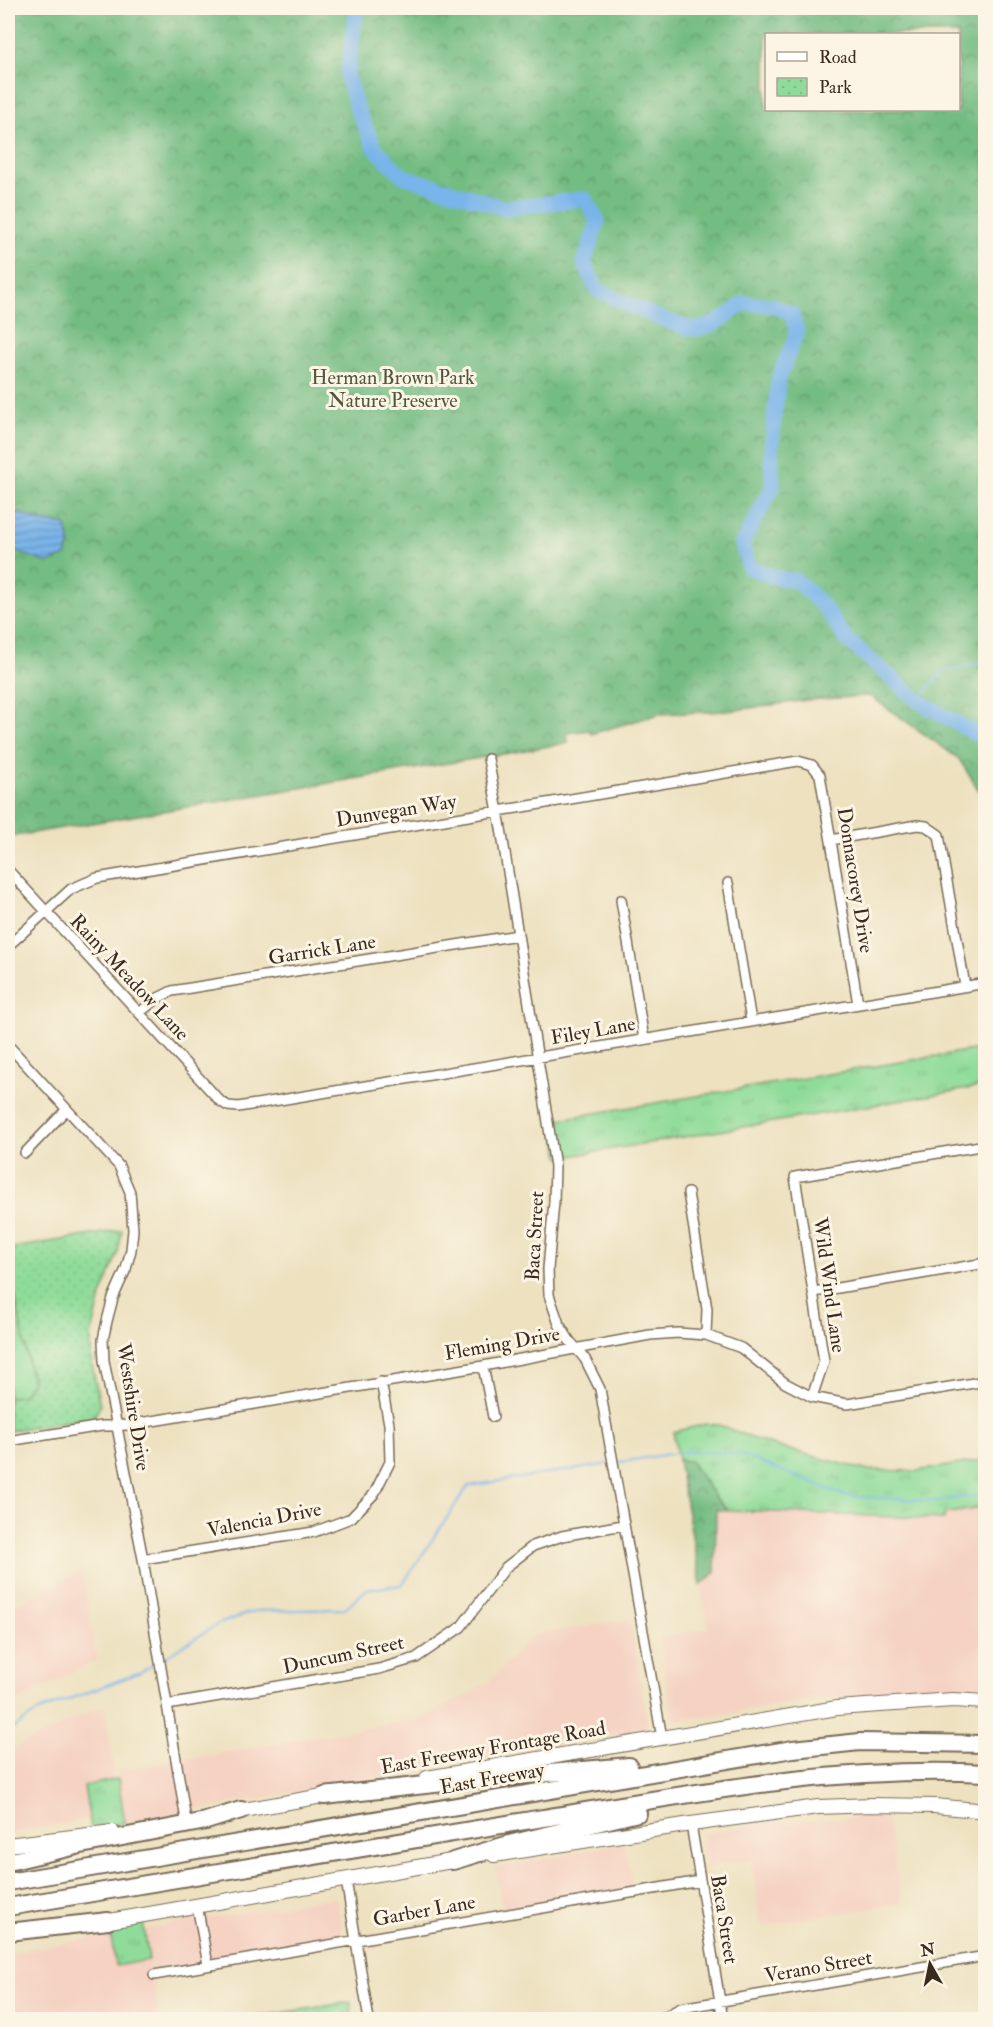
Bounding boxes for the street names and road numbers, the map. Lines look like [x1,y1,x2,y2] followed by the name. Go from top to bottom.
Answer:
[334,788,459,832] street label: Dunvegan Way
[832,806,879,955] street label: Donnacorey Drive
[65,909,195,1046] street label: Rainy Meadow Lane
[267,929,378,970] street label: Garrick Lane
[549,1011,637,1050] street label: Filey Lane
[520,1190,549,1282] street label: Baca Street
[808,1215,851,1354] street label: Wild Wind Lane
[442,1321,562,1366] street label: Fleming Drive
[111,1341,156,1473] street label: Westshire Drive
[205,1496,323,1543] street label: Valencia Drive
[280,1629,406,1680] street label: Duncum Street
[379,1715,607,1779] street label: East Freeway Frontage Road
[438,1757,546,1799] street label: East Freeway
[705,1873,744,1966] street label: Baca Street
[371,1889,477,1932] street label: Garber Lane
[762,1945,874,1988] street label: Verano Street

